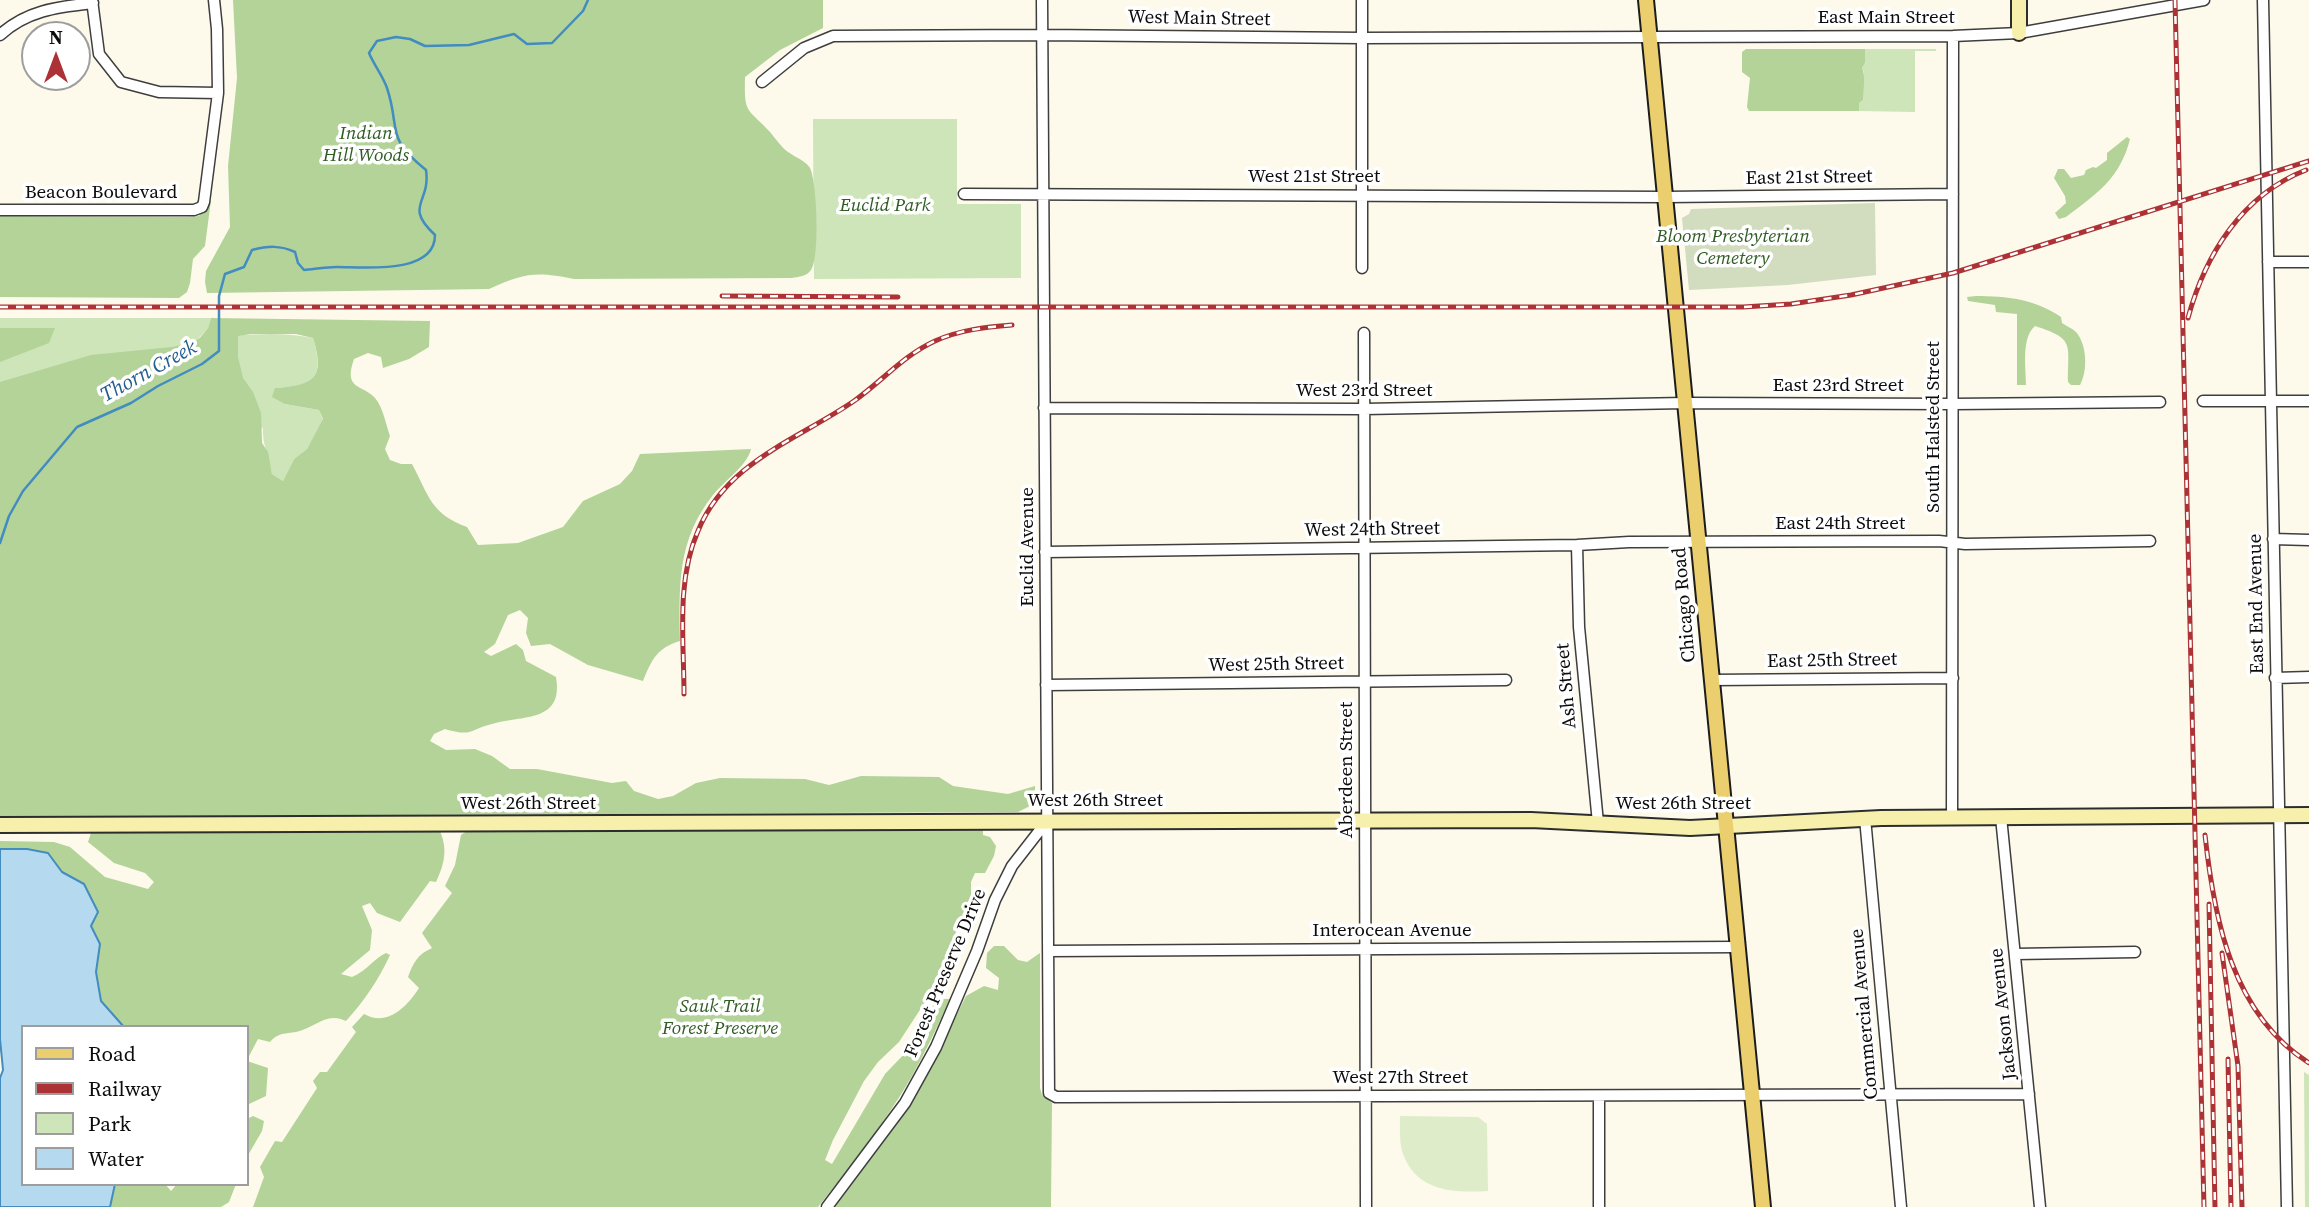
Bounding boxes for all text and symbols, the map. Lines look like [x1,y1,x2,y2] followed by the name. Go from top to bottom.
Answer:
[1128,6,1270,32] street label: West Main Street
[1817,7,1955,29] street label: East Main Street
[21,21,91,91] north arrow
[49,24,63,50] text: N
[323,123,409,167] park label: Indian Hill Woods
[1745,165,1873,191] street label: East 21st Street
[1248,166,1380,188] street label: West 21st Street
[25,182,177,204] street label: Beacon Boulevard
[839,195,931,217] park label: Euclid Park
[1656,226,1810,270] park label: Bloom Presbyterian Cemetery
[97,335,201,409] water label: Thorn Creek
[1923,341,1945,513] street label: South Halsted Street
[1772,375,1904,397] street label: East 23rd Street
[1296,380,1432,402] street label: West 23rd Street
[1017,487,1039,607] street label: Euclid Avenue
[1775,513,1905,535] street label: East 24th Street
[1304,517,1440,543] street label: West 24th Street
[2244,534,2270,674] street label: East End Avenue
[1669,547,1701,663] street label: Chicago Road
[1552,642,1582,730] street label: Ash Street
[1767,648,1897,674] street label: East 25th Street
[1208,652,1344,678] street label: West 25th Street
[1336,702,1358,838] street label: Aberdeen Street
[1027,790,1163,812] street label: West 26th Street
[460,793,596,815] street label: West 26th Street
[1615,793,1751,815] street label: West 26th Street
[900,885,992,1061] street label: Forest Preserve Drive
[1312,920,1472,942] street label: Interocean Avenue
[1846,928,1884,1100] street label: Commercial Avenue
[1986,947,2022,1081] street label: Jackson Avenue
[662,996,778,1040] park label: Sauk Trail Forest Preserve
[21,1025,248,1186] legend
[88,1039,136,1068] text: Road
[1332,1067,1468,1089] street label: West 27th Street
[88,1074,162,1103] text: Railway
[88,1109,131,1138] text: Park
[88,1144,144,1173] text: Water

